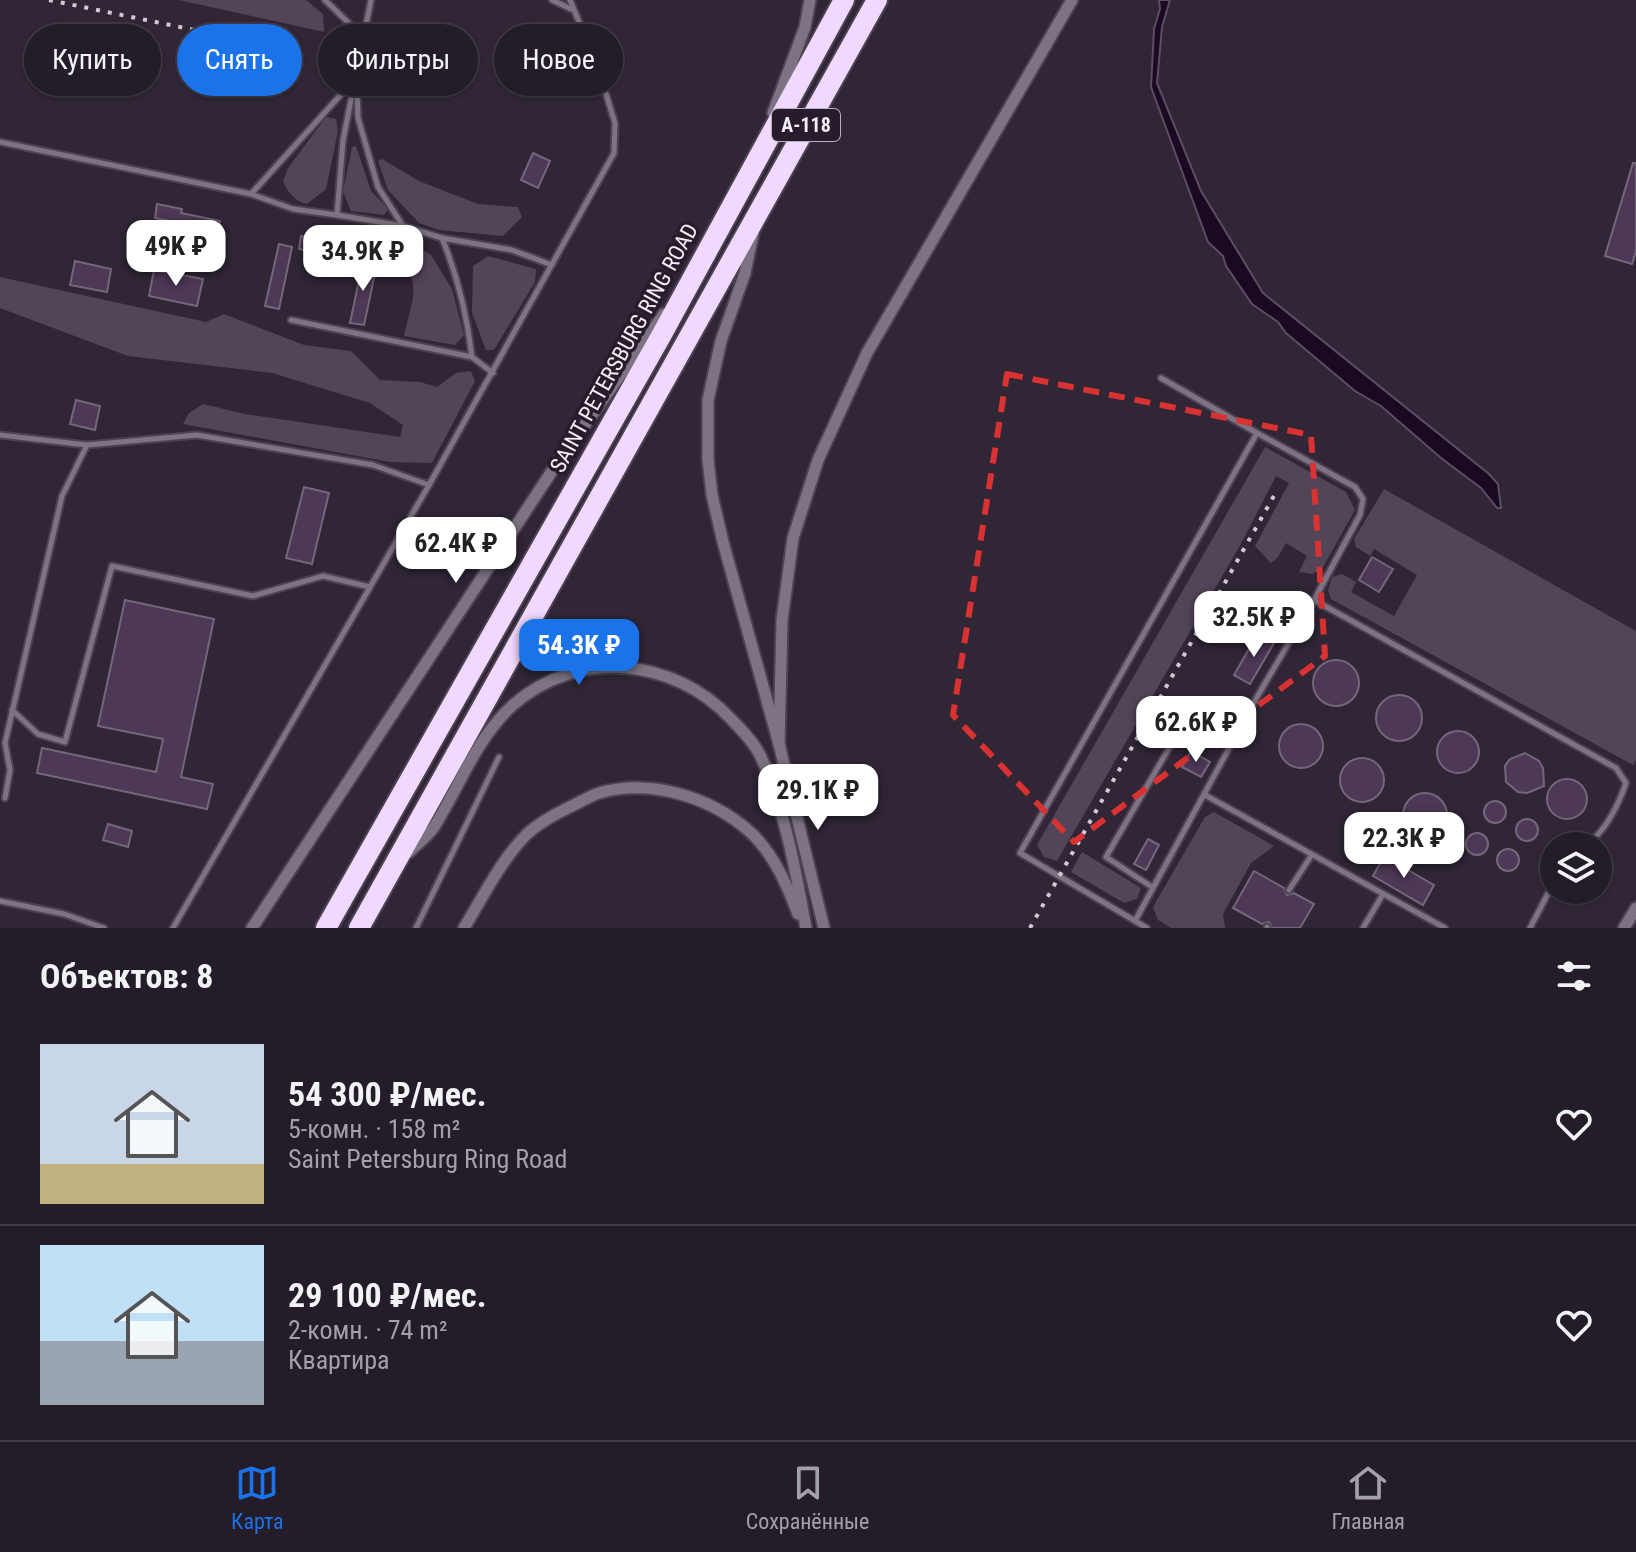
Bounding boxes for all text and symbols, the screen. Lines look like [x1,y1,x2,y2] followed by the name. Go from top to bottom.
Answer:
[24,24,161,96] chip: Купить
[177,24,302,96] chip: Снять
[318,24,478,96] chip: Фильтры
[494,24,623,96] chip: Новое
[772,109,840,141] road number: А-118
[545,219,703,477] street label: SAINT PETERSBURG RING ROAD
[120,220,232,288] pin: 49K ₽
[289,225,437,293] pin: 34.9K ₽
[145,231,207,261] text: 49K ₽
[321,236,405,266] text: 34.9K ₽
[382,517,530,585] pin: 62.4K ₽
[414,528,498,558] text: 62.4K ₽
[1180,591,1328,659] pin: 32.5K ₽
[1212,602,1296,632] text: 32.5K ₽
[505,619,653,687] pin: 54.3K ₽
[537,630,621,660] text: 54.3K ₽
[1122,696,1270,764] pin: 62.6K ₽
[1154,707,1238,737] text: 62.6K ₽
[744,764,892,832] pin: 29.1K ₽
[776,775,860,805] text: 29.1K ₽
[1330,812,1478,880] pin: 22.3K ₽
[1362,823,1446,853] text: 22.3K ₽
[1540,832,1612,904] map controls
[1540,832,1612,904] button: layers
[1552,954,1596,998] icon: filters
[40,956,214,996] text: Объектов: 8
[288,1074,487,1114] text: 54 300 ₽/мес.
[104,1076,200,1172] icon: home
[1552,1102,1596,1146] icon: heart
[288,1114,460,1144] text: 5-комн. · 158 m²
[288,1144,567,1174] text: Saint Petersburg Ring Road
[288,1275,487,1315] text: 29 100 ₽/мес.
[104,1277,200,1373] icon: home
[1552,1303,1596,1347] icon: heart
[288,1315,448,1345] text: 2-комн. · 74 m²
[288,1345,390,1375] text: Квартира
[231,1461,284,1534] tab: Карта
[746,1461,869,1534] tab: Сохранённые
[1332,1461,1405,1534] tab: Главная

